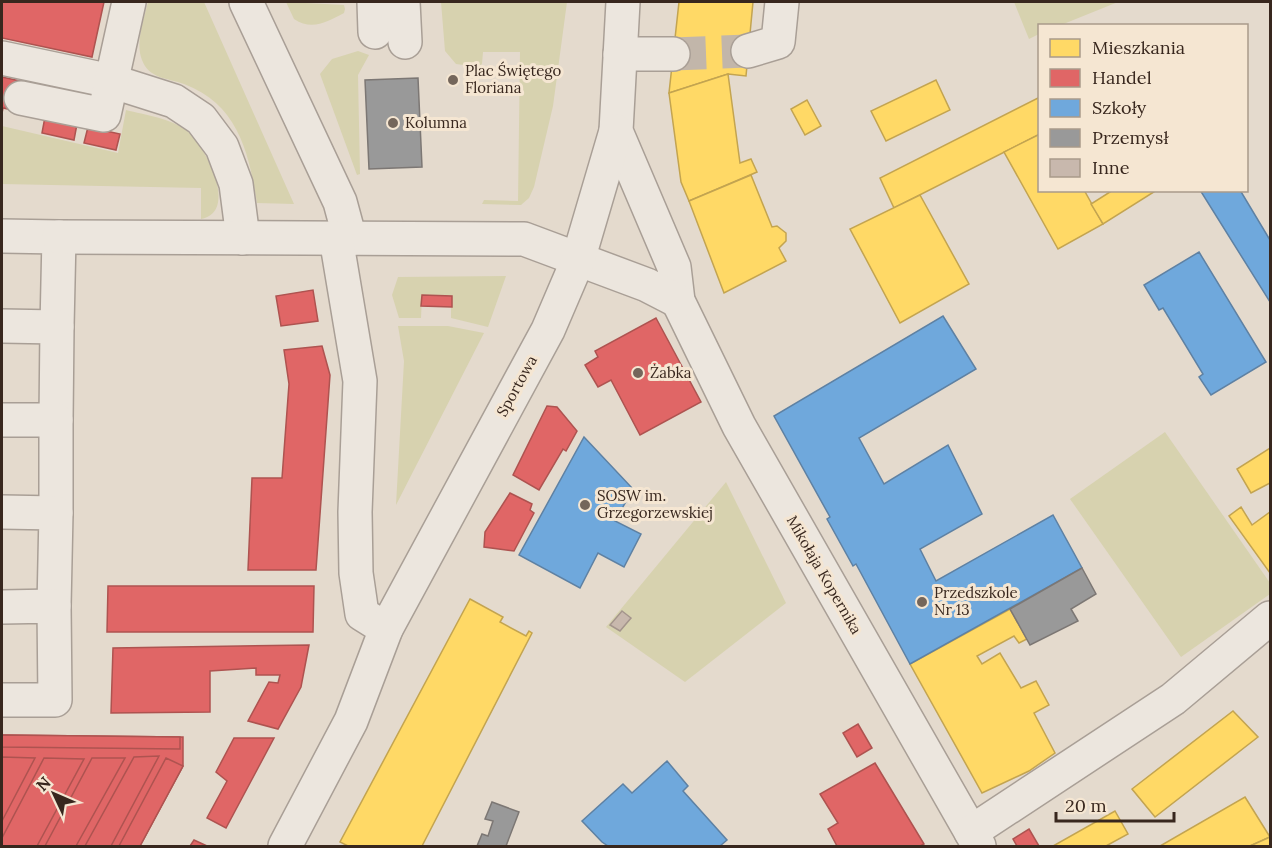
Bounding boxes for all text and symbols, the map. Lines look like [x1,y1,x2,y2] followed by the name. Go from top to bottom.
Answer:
[1038,24,1248,192] legend
[1092,36,1185,59] text: Mieszkania
[465,61,562,97] place label: Plac Świętego Floriana
[1092,66,1152,89] text: Handel
[446,73,460,87] marker: Plac Świętego Floriana
[1092,96,1147,119] text: Szkoły
[405,113,467,132] place label: Kolumna
[386,116,400,130] marker: Kolumna
[1092,126,1169,149] text: Przemysł
[1092,156,1130,179] text: Inne
[492,352,541,420] street label: Sportowa
[650,363,692,382] place label: Żabka
[631,366,645,380] marker: Żabka
[597,486,713,522] place label: SOSW im. Grzegorzewskiej
[578,498,592,512] marker: SOSW im. Grzegorzewskiej
[783,512,866,638] street label: Mikołaja Kopernika
[934,583,1018,619] place label: Przedszkole Nr 13
[915,595,929,609] marker: Przedszkole Nr 13
[24,764,84,824] north arrow
[32,772,55,795] text: N
[1056,785,1174,823] scale bar
[1065,794,1107,817] text: 20 m

